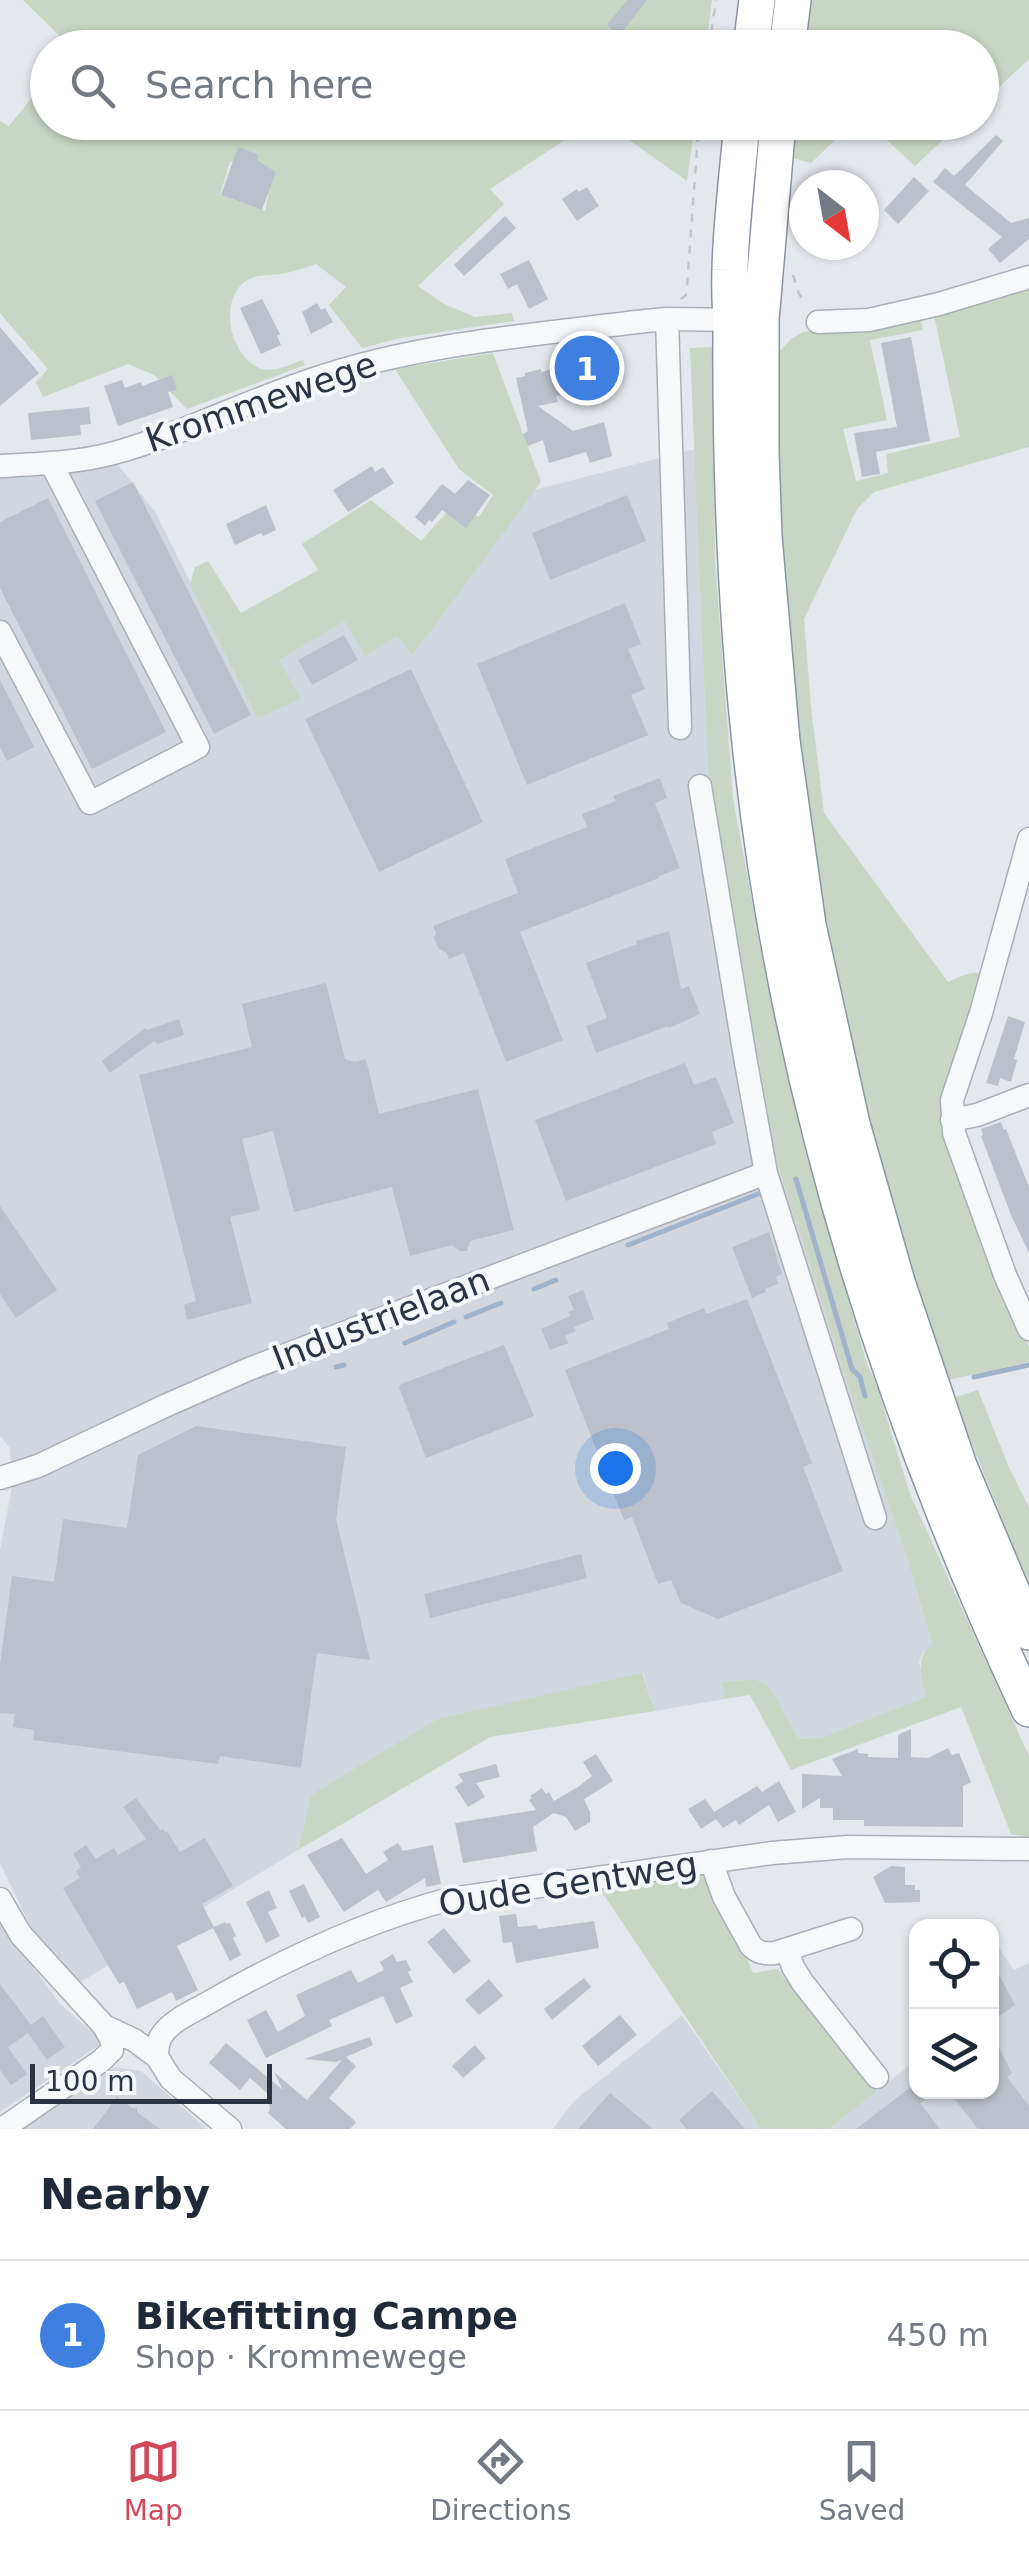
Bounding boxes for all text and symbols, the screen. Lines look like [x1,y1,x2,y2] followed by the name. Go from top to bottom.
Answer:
[30,30,999,140] search box
[65,58,120,113] icon: search
[145,63,373,107] text: Search here
[789,170,879,260] north arrow
[554,330,620,406] pin: 1
[140,344,382,460] street label: Krommewege
[267,1259,495,1379] street label: Industrielaan
[590,1443,641,1494] your location
[436,1844,700,1924] street label: Oude Gentweg
[909,1919,999,2099] map controls
[909,1919,999,2009] button: locate
[909,2009,999,2099] button: layers
[30,2059,272,2104] scale bar
[45,2065,135,2098] text: 100 m
[40,2170,210,2219] text: Nearby
[135,2294,518,2338] text: Bikefitting Campe
[61,2316,84,2354] text: 1
[887,2316,989,2354] text: 450 m
[135,2338,467,2376] text: Shop · Krommewege
[124,2434,183,2527] tab: Map
[430,2434,571,2527] tab: Directions
[819,2434,905,2527] tab: Saved

